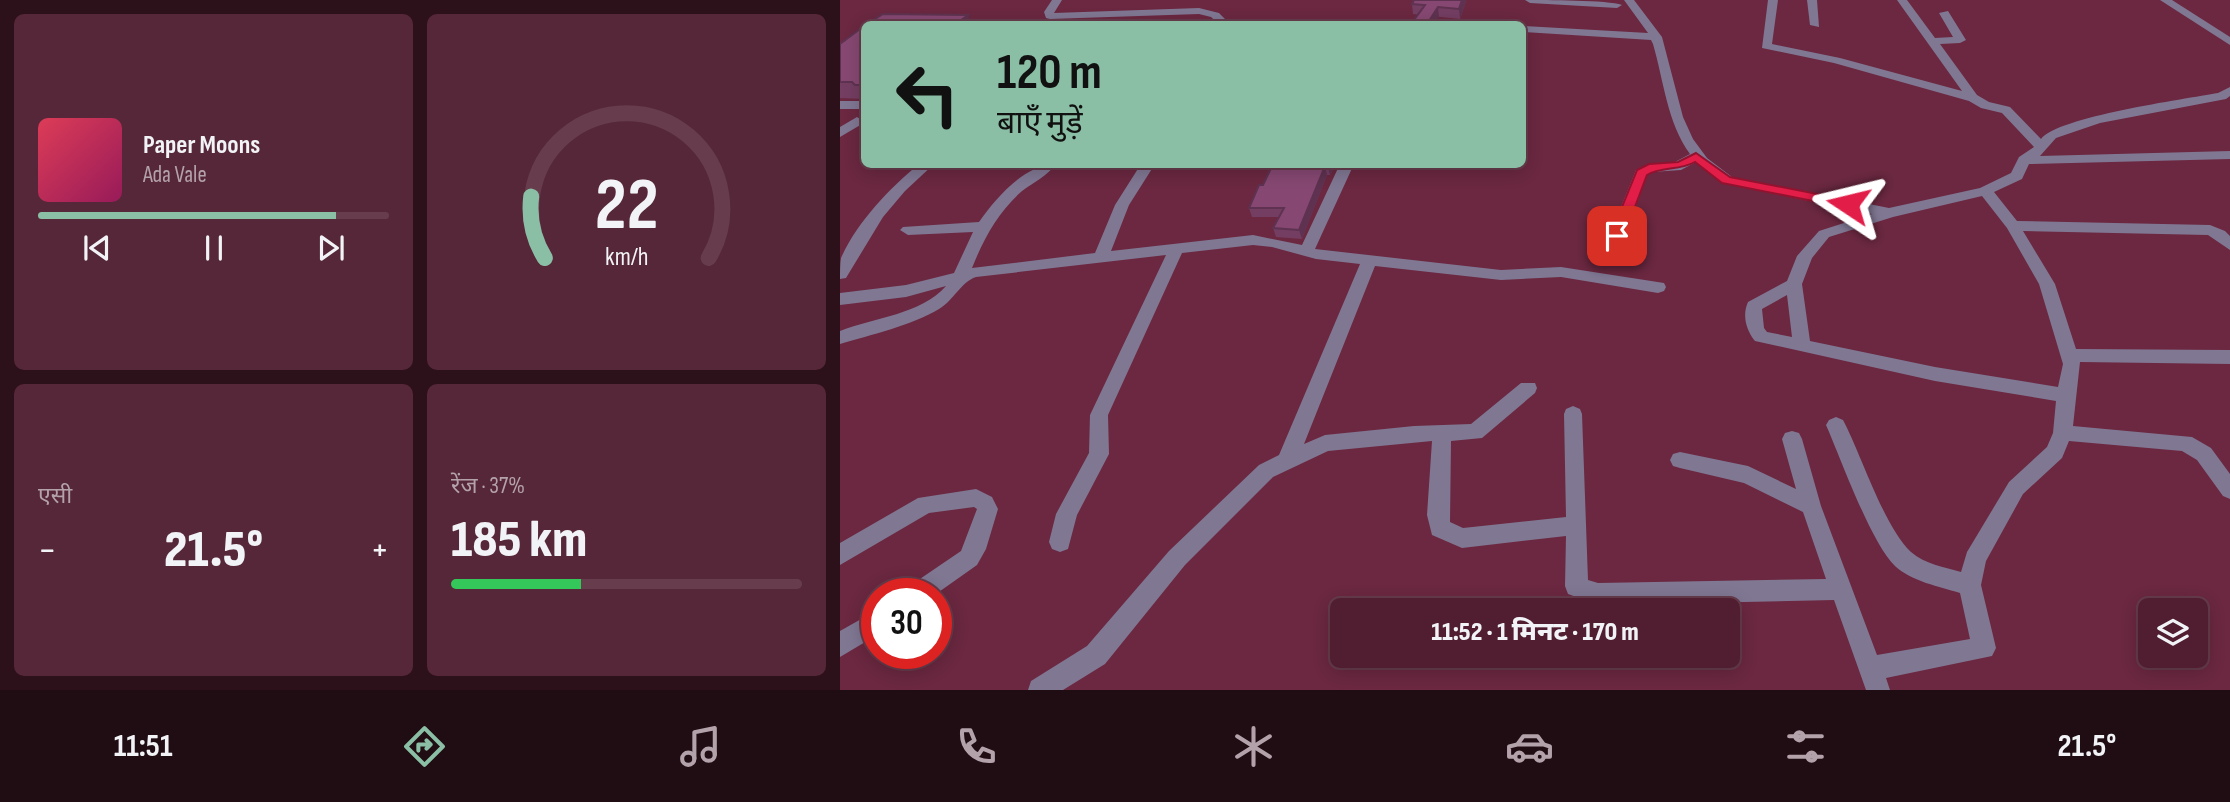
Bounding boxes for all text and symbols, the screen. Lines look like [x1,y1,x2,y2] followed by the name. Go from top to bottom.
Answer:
[997,44,1102,103] text: 120 m
[882,49,973,140] icon: left
[997,104,1083,143] text: बाएँ मुड़ें
[143,130,260,161] text: Paper Moons
[143,161,207,189] text: Ada Vale
[595,163,658,251] text: 22
[1811,167,1885,241] position arrow
[1587,206,1647,266] pin
[1598,217,1636,255] icon: arrive
[78,229,116,267] icon: previous
[195,229,233,267] icon: pause
[312,229,350,267] icon: next
[605,242,648,273] text: km/h
[451,472,525,500] text: रेंज · 37%
[38,482,72,510] text: एसी
[451,509,587,572] text: 185 km
[164,519,263,582] text: 21.5°
[38,528,57,573] text: −
[370,528,389,573] text: +
[861,578,952,669] speed limit sign: 30
[2138,598,2208,668] map controls
[2138,598,2208,668] button: layers
[1431,617,1639,648] text: 11:52 · 1 मिनट · 170 m
[400,722,449,771] icon: directions
[676,722,725,771] icon: music
[952,722,1001,771] icon: phone
[1229,722,1278,771] icon: climate
[1505,722,1554,771] icon: car
[1781,722,1830,771] icon: filters
[114,727,172,766] text: 11:51
[2058,727,2116,766] text: 21.5°

